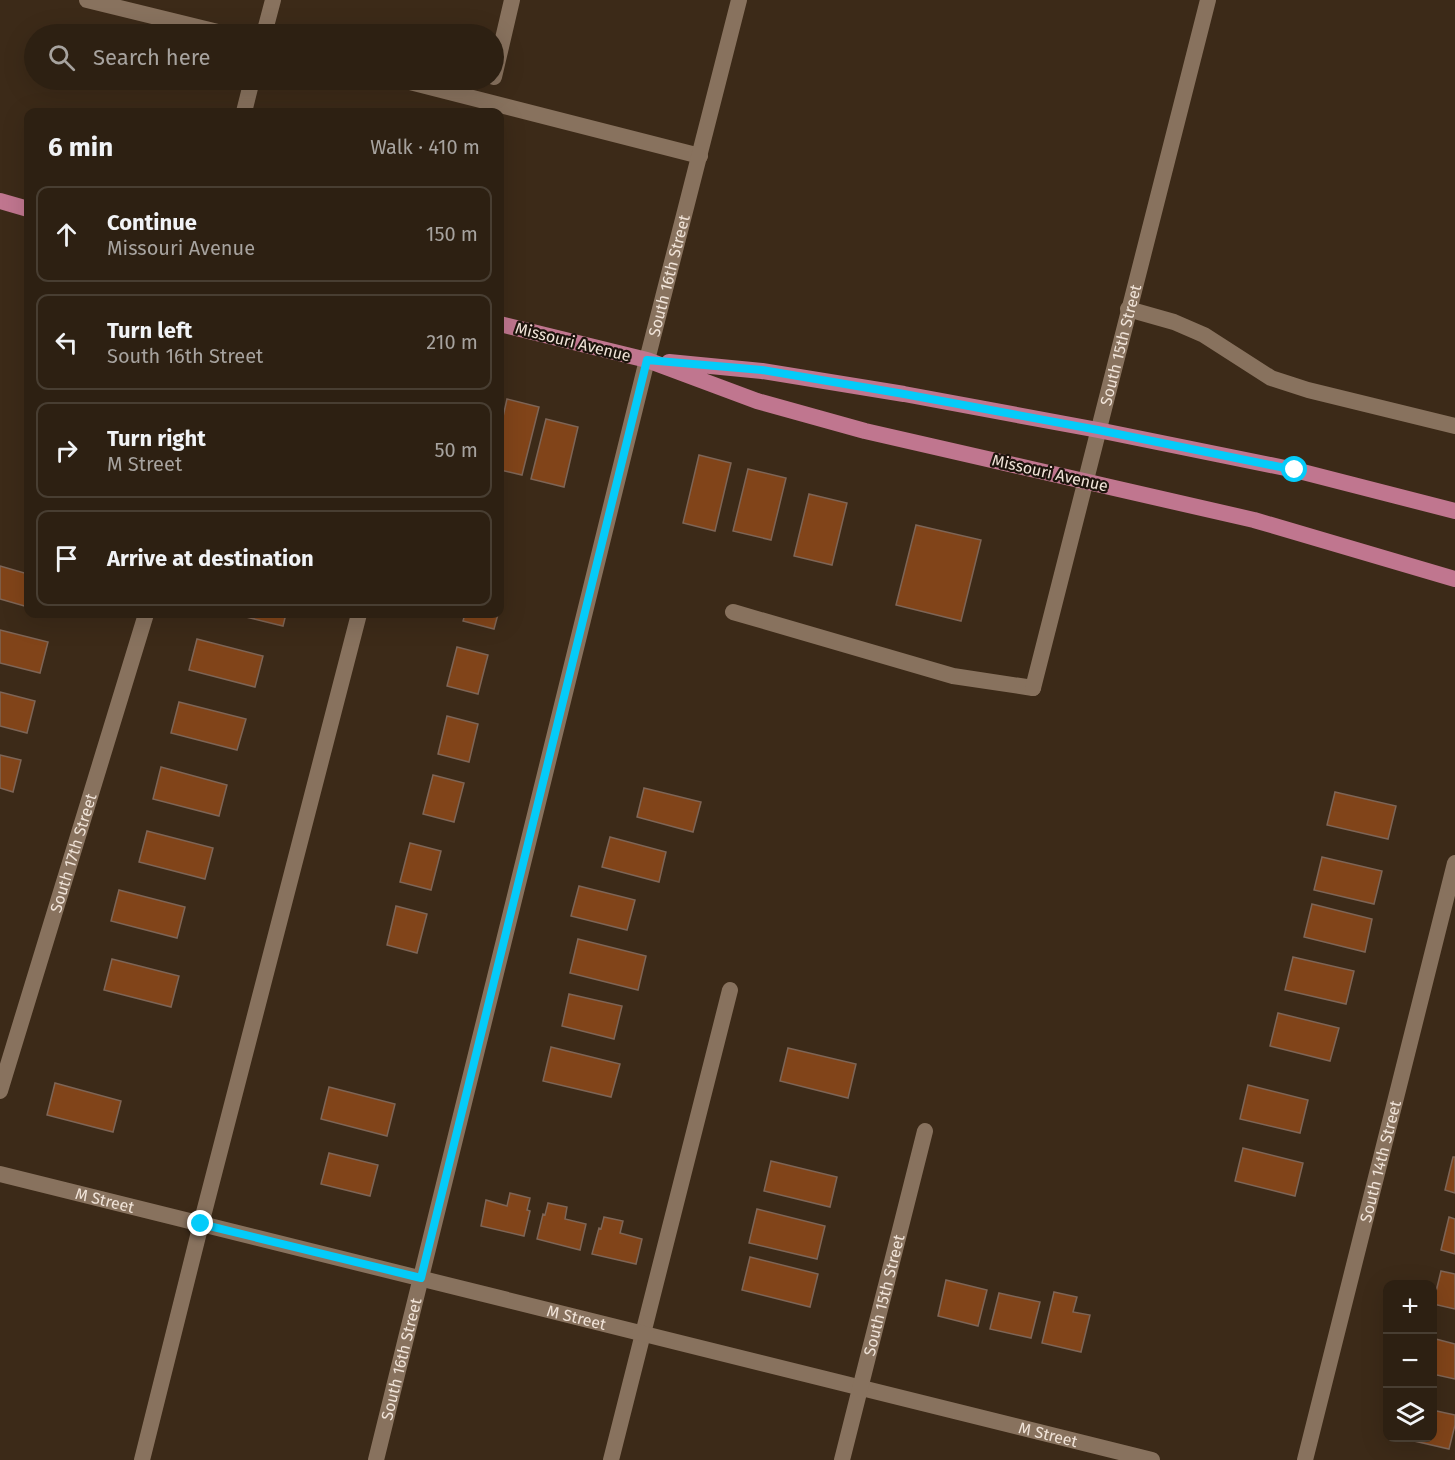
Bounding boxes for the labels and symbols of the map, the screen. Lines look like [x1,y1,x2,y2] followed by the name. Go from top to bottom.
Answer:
[644,212,693,339] street label: South 16th Street
[1096,282,1145,408] street label: South 15th Street
[513,318,633,366] street label: Missouri Avenue
[990,450,1110,496] street label: Missouri Avenue
[1281,456,1307,482] route start
[46,791,100,915] street label: South 17th Street
[1356,1098,1405,1224] street label: South 14th Street
[73,1184,137,1217] street label: M Street
[187,1210,213,1236] route end
[859,1232,908,1358] street label: South 15th Street
[377,1296,425,1422] street label: South 16th Street
[545,1301,608,1334] street label: M Street
[1017,1418,1080,1451] street label: M Street

